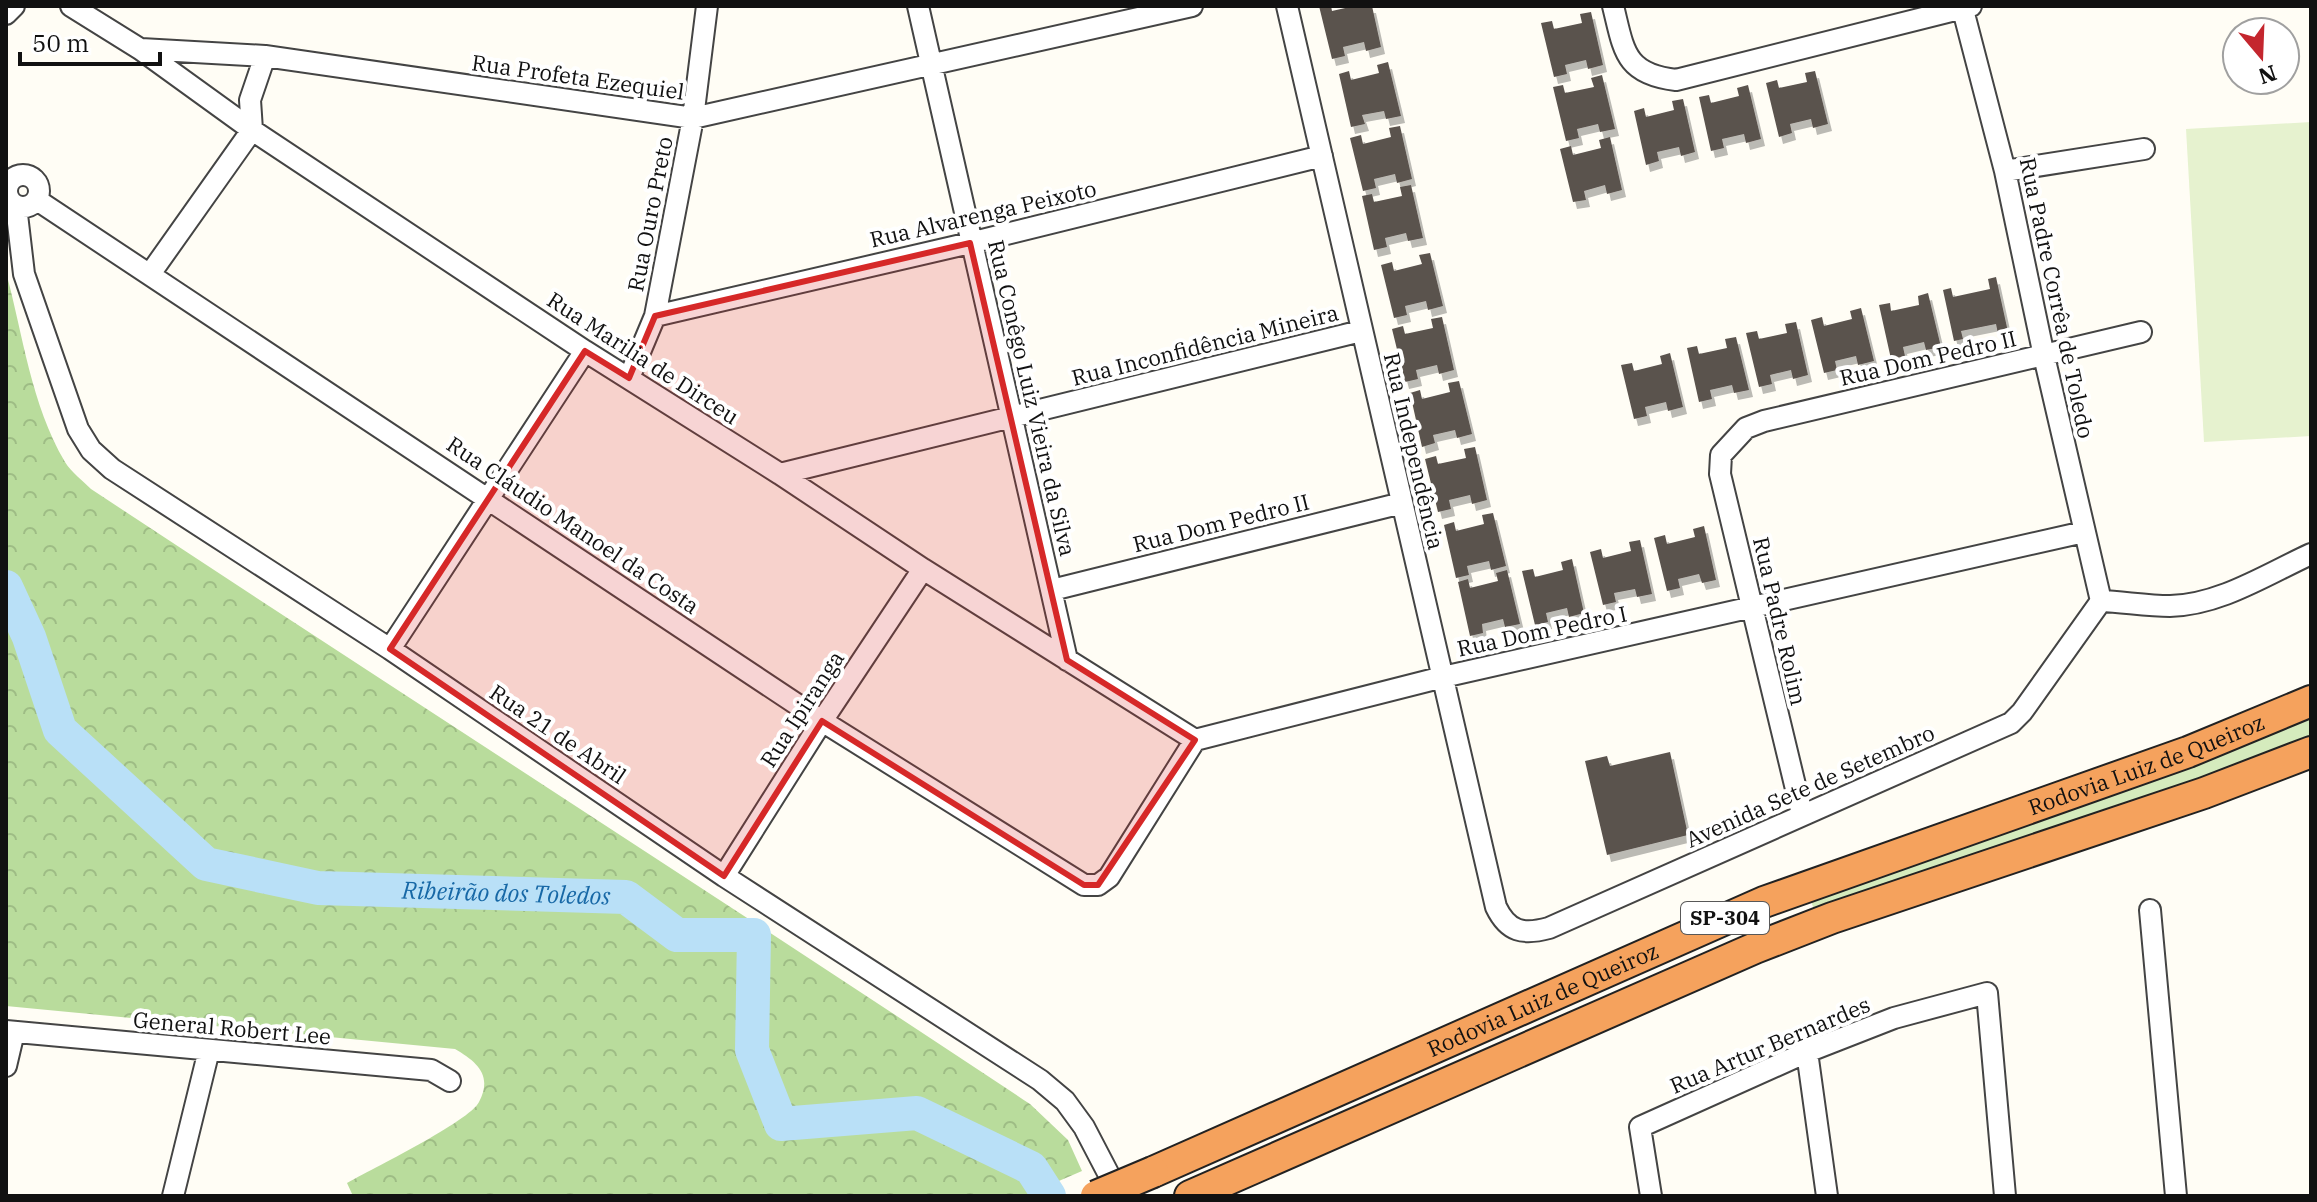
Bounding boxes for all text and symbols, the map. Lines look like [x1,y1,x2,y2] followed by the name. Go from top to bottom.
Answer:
[20,16,160,66] scale bar
[2221,16,2301,96] north arrow
[32,27,89,59] text: 50 m
[470,47,686,106] street label: Rua Profeta Ezequiel
[2255,59,2281,92] text: N
[620,134,679,294] street label: Rua Ouro Preto
[2014,155,2101,441] street label: Rua Padre Corrêa de Toledo
[867,173,1099,254] street label: Rua Alvarenga Peixoto
[982,237,1083,559] street label: Rua Conêgo Luiz Vieira da Silva
[542,285,745,430] street label: Rua Marilia de Dirceu
[1068,297,1341,392] street label: Rua Inconfidência Mineira
[1837,323,2019,392] street label: Rua Dom Pedro II
[1378,350,1451,552] street label: Rua Independência
[442,429,705,620] street label: Rua Cláudio Manoel da Costa
[1130,487,1312,558] street label: Rua Dom Pedro II
[1747,534,1814,708] street label: Rua Padre Rolim
[1454,598,1630,663] street label: Rua Dom Pedro I
[753,645,850,772] street label: Rua Ipiranga
[484,677,632,790] street label: Rua 21 de Abril
[2024,707,2268,821] street label: Rodovia Luiz de Queiroz
[1681,717,1939,854] street label: Avenida Sete de Setembro
[401,873,611,912] water label: Ribeirão dos Toledos
[1681,902,1769,934] road number: SP-304
[1422,936,1663,1063] street label: Rodovia Luiz de Queiroz
[1665,989,1874,1100] street label: Rua Artur Bernardes
[132,1004,332,1051] street label: General Robert Lee

